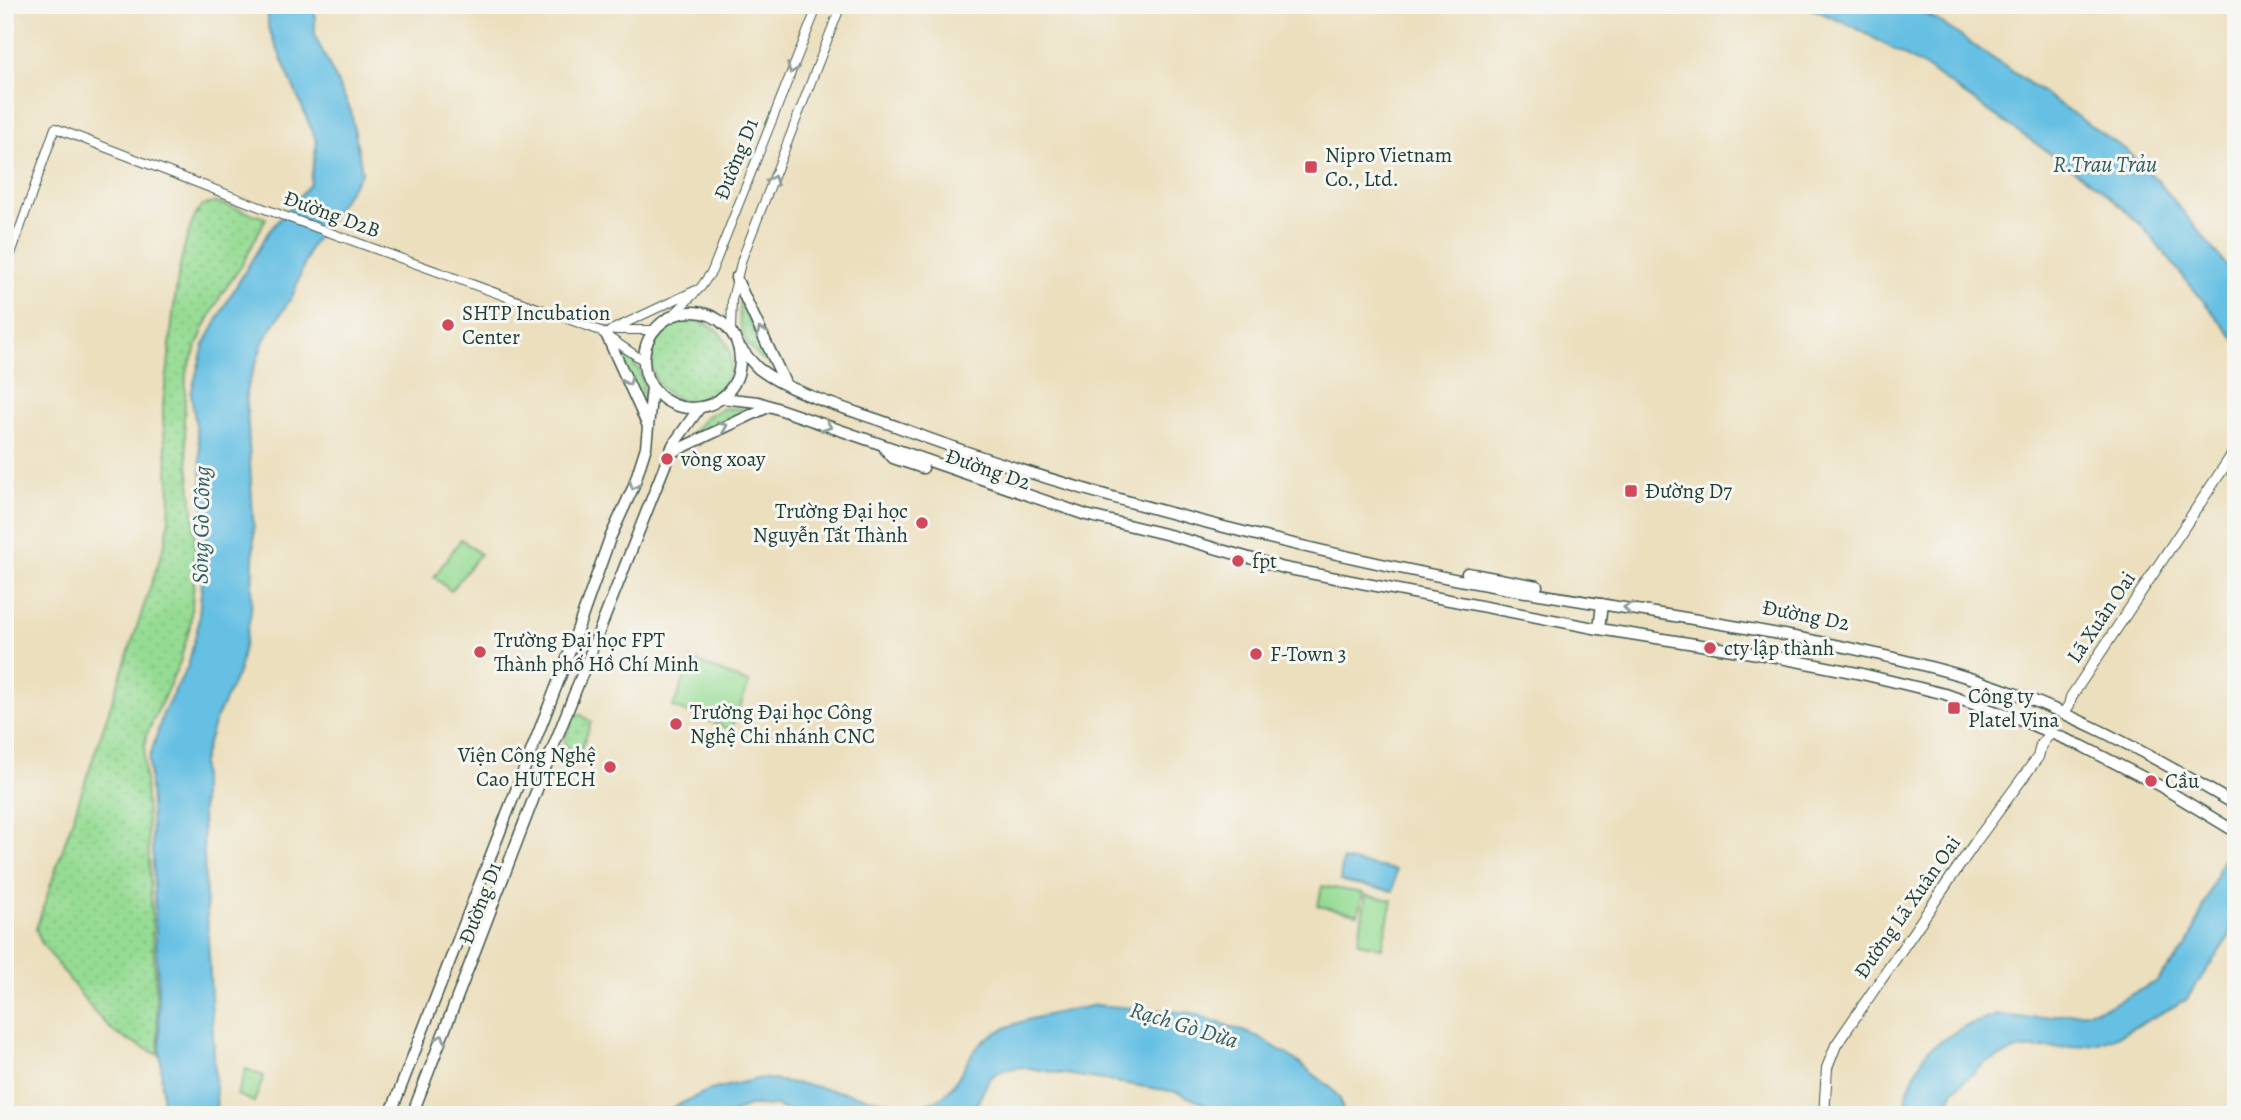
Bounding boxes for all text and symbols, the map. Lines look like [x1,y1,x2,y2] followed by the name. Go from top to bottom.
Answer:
[787,62,801,74] one-way arrow
[707,114,765,204] street label: Đường D1
[1325,141,1452,193] place label: Nipro Vietnam Co., Ltd.
[2053,149,2157,180] water label: R.Trau Trảu
[1303,159,1319,175] marker: Nipro Vietnam Co., Ltd.
[764,175,778,187] one-way arrow
[280,184,384,244] street label: Đường D2B
[462,299,610,351] place label: SHTP Incubation Center
[440,317,456,333] marker: SHTP Incubation Center
[755,326,769,339] one-way arrow
[620,374,634,387] one-way arrow
[820,417,832,431] one-way arrow
[716,421,728,435] one-way arrow
[942,441,1034,497] street label: Đường D2
[680,445,766,473] place label: vòng xoay
[659,451,675,467] marker: vòng xoay
[184,466,218,584] water label: Sông Gò Công
[1645,477,1732,505] place label: Đường D7
[628,478,642,490] one-way arrow
[1623,483,1639,499] marker: Đường D7
[753,497,908,549] place label: Trường Đại học Nguyễn Tất Thành
[914,515,930,531] marker: Trường Đại học Nguyễn Tất Thành
[1252,547,1277,575] place label: fpt
[1230,553,1246,569] marker: fpt
[2060,566,2142,668] street label: Lã Xuân Oai
[1760,593,1852,637] street label: Đường D2
[1622,601,1634,616] one-way arrow
[494,626,699,678] place label: Trường Đại học FPT Thành phố Hồ Chí Minh
[1724,634,1834,662] place label: cty lập thành
[1270,640,1346,668] place label: F-Town 3
[1702,640,1718,656] marker: cty lập thành
[472,644,488,660] marker: Trường Đại học FPT Thành phố Hồ Chí Minh
[1248,646,1264,662] marker: F-Town 3
[1968,682,2060,734] place label: Công ty Platel Vina
[690,698,875,750] place label: Trường Đại học Công Nghệ Chi nhánh CNC
[1946,700,1962,716] marker: Công ty Platel Vina
[668,716,684,732] marker: Trường Đại học Công Nghệ Chi nhánh CNC
[457,741,596,793] place label: Viện Công Nghệ Cao HUTECH
[602,759,618,775] marker: Viện Công Nghệ Cao HUTECH
[2165,767,2200,795] place label: Cầu
[2143,773,2159,789] marker: Cầu
[1847,830,1967,984] street label: Đường Lã Xuân Oai
[452,858,508,948] street label: Đường D1
[1126,994,1242,1056] water label: Rạch Gò Dừa
[433,1034,447,1046] one-way arrow

